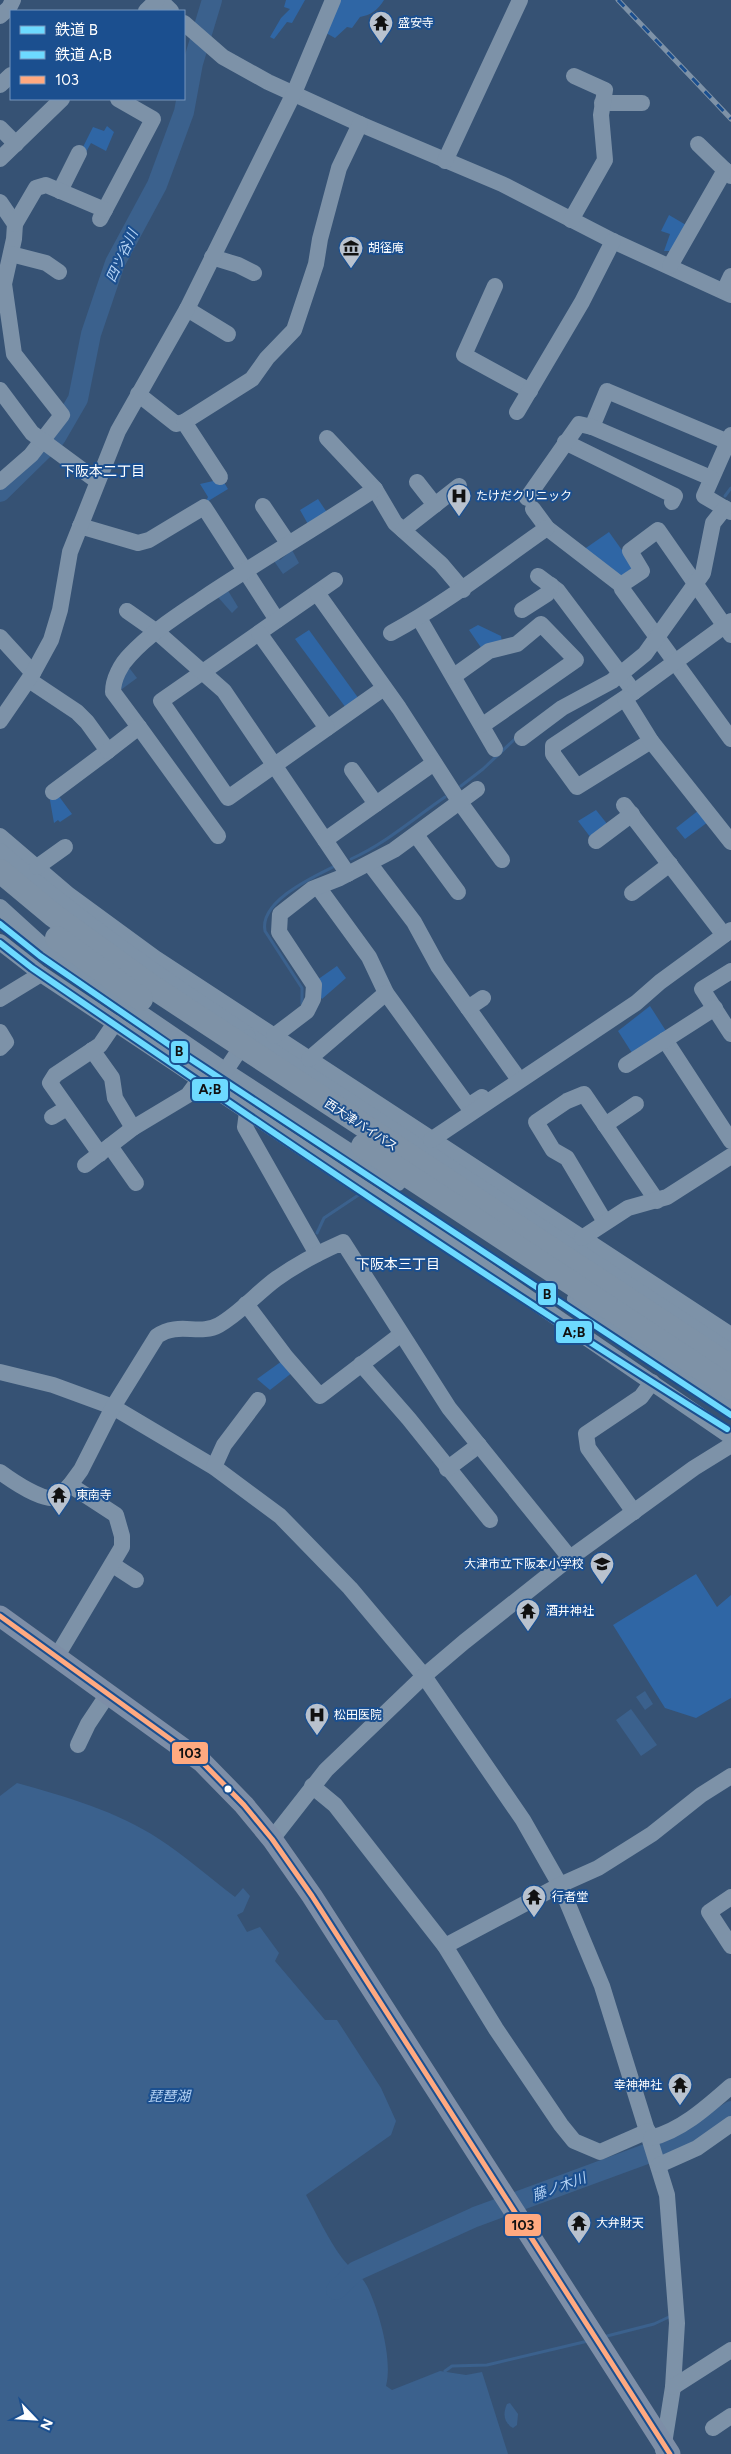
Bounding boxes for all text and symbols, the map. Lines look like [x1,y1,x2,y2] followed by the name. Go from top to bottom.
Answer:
[10,10,185,100] legend
[368,10,394,44] temple icon: 盛安寺
[398,16,434,30] place label: 盛安寺
[55,21,98,39] text: 鉄道 B
[55,46,112,64] text: 鉄道 A;B
[55,71,79,89] text: 103
[102,225,142,285] water label: 四ツ谷川
[338,235,364,269] museum icon: 胡径庵
[368,241,404,255] place label: 胡径庵
[61,463,145,480] district label: 下阪本二丁目
[446,483,472,517] hospital icon: たけだクリニック
[476,489,572,503] place label: たけだクリニック
[170,1040,189,1064] line badge: B
[175,1043,184,1060] text: B
[191,1078,229,1102] line badge: A;B
[199,1081,222,1098] text: A;B
[322,1096,400,1154] street label: 西大津バイパス
[356,1256,440,1273] district label: 下阪本三丁目
[537,1282,557,1306] line badge: B
[543,1286,552,1303] text: B
[555,1320,593,1344] line badge: A;B
[563,1324,586,1341] text: A;B
[46,1482,72,1516] temple icon: 東南寺
[76,1488,112,1502] place label: 東南寺
[589,1551,615,1585] school or university icon: 大津市立下阪本小学校
[464,1557,584,1571] place label: 大津市立下阪本小学校
[515,1598,541,1632] temple icon: 酒井神社
[546,1604,594,1618] place label: 酒井神社
[304,1702,330,1736] hospital icon: 松田医院
[334,1708,382,1722] place label: 松田医院
[171,1741,209,1765] line badge: 103
[179,1745,202,1762] text: 103
[223,1784,233,1794] unlabelled marker
[521,1884,547,1918] temple icon: 行者堂
[552,1890,588,1904] place label: 行者堂
[667,2072,693,2106] temple icon: 幸神神社
[614,2078,662,2092] place label: 幸神神社
[148,2088,192,2105] water label: 琵琶湖
[530,2169,590,2205] water label: 藤ノ木川
[566,2210,592,2244] temple icon: 大弁財天
[504,2213,542,2237] line badge: 103
[596,2216,644,2230] place label: 大弁財天
[512,2217,535,2234] text: 103
[10,2394,60,2444] north arrow
[36,2416,56,2433] text: N

